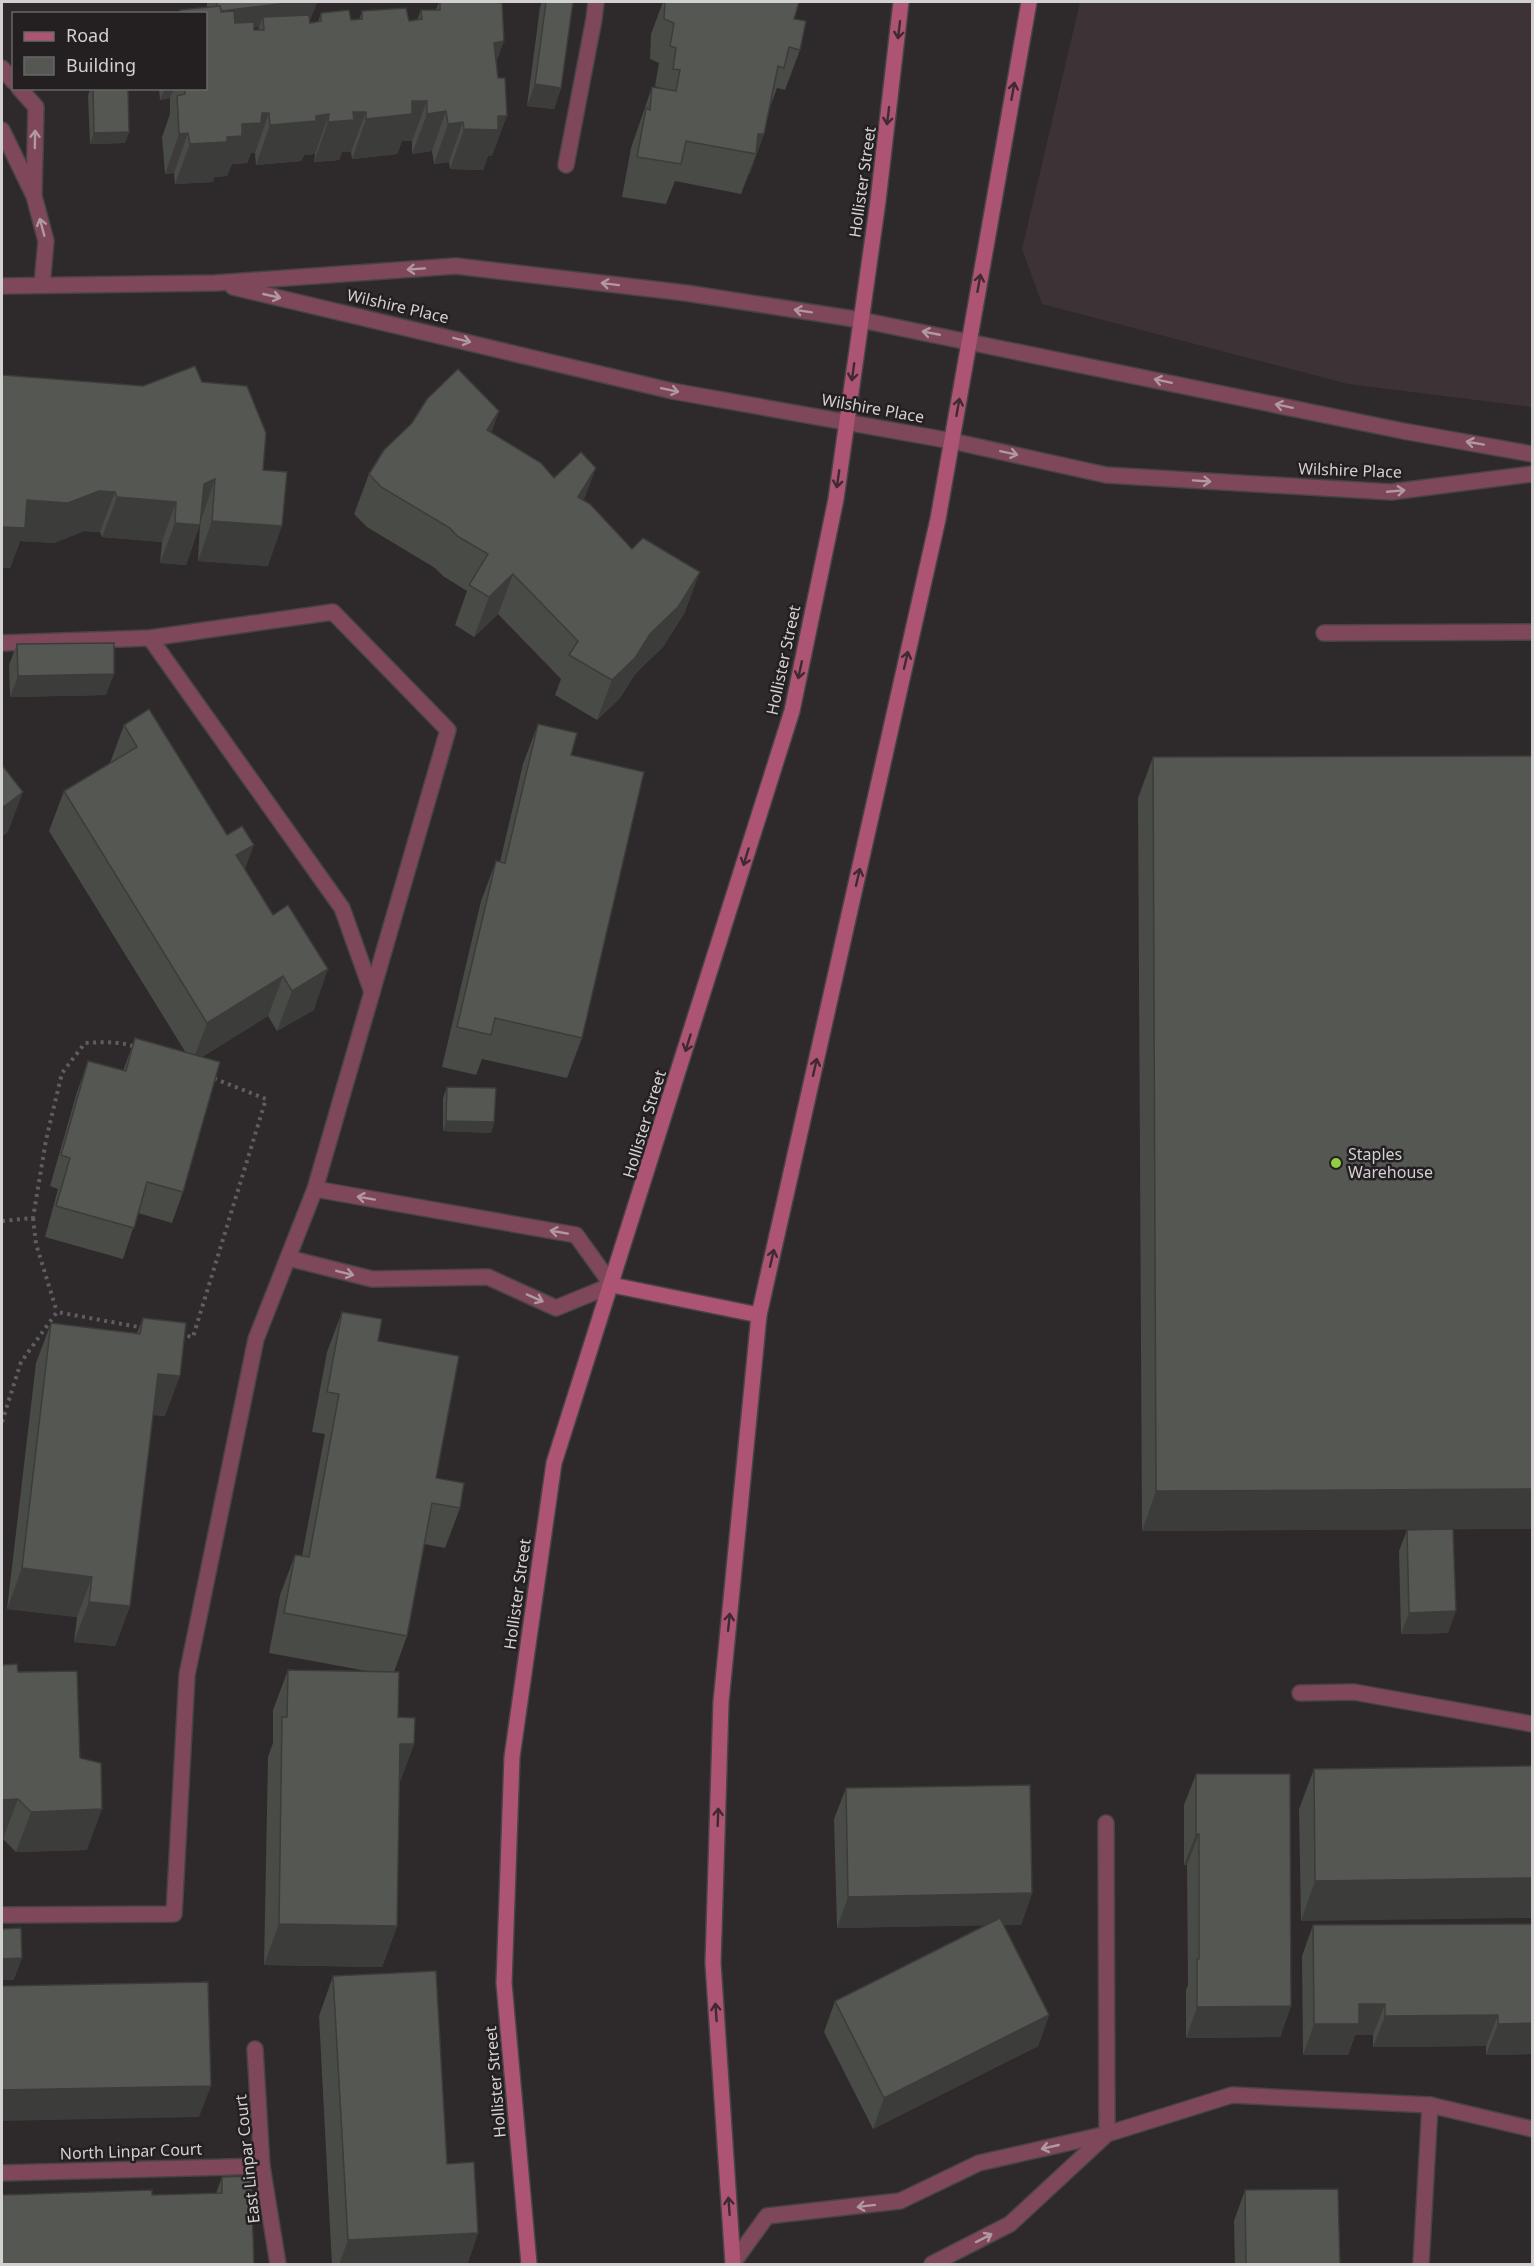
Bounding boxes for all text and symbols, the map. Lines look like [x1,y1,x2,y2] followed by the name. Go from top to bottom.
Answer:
[12,12,207,90] legend
[894,19,905,39] one-way arrow
[66,23,109,47] text: Road
[66,53,136,77] text: Building
[1007,82,1018,102] one-way arrow
[883,106,894,126] one-way arrow
[843,125,881,239] street label: Hollister Street
[29,130,41,150] one-way arrow
[36,218,47,237] one-way arrow
[407,263,427,274] one-way arrow
[974,274,985,294] one-way arrow
[600,278,620,289] one-way arrow
[345,284,451,328] street label: Wilshire Place
[262,290,281,302] one-way arrow
[794,305,813,316] one-way arrow
[922,327,941,338] one-way arrow
[452,334,471,346] one-way arrow
[848,361,859,381] one-way arrow
[1154,375,1173,386] one-way arrow
[660,385,679,397] one-way arrow
[820,388,926,428] street label: Wilshire Place
[953,398,964,417] one-way arrow
[1274,400,1294,411] one-way arrow
[1466,437,1485,448] one-way arrow
[999,448,1018,460] one-way arrow
[1298,457,1402,483] street label: Wilshire Place
[833,468,844,488] one-way arrow
[1191,475,1211,486] one-way arrow
[1386,485,1406,496] one-way arrow
[761,603,805,717] street label: Hollister Street
[901,651,913,670] one-way arrow
[794,660,805,679] one-way arrow
[740,847,751,866] one-way arrow
[852,868,864,887] one-way arrow
[682,1033,693,1052] one-way arrow
[809,1058,821,1077] one-way arrow
[617,1067,671,1181] street label: Hollister Street
[1348,1143,1433,1183] place label: Staples Warehouse
[1329,1156,1343,1170] marker: Staples Warehouse
[357,1192,377,1203] one-way arrow
[549,1226,569,1237] one-way arrow
[766,1248,778,1267] one-way arrow
[335,1267,354,1279] one-way arrow
[525,1293,543,1304] one-way arrow
[498,1537,536,1651] street label: Hollister Street
[724,1613,735,1633] one-way arrow
[712,1807,723,1827] one-way arrow
[711,2002,722,2022] one-way arrow
[479,2025,511,2139] street label: Hollister Street
[229,2093,265,2225] street label: East Linpar Court
[59,2138,203,2164] street label: North Linpar Court
[1041,2142,1061,2153] one-way arrow
[724,2197,735,2217] one-way arrow
[857,2200,877,2211] one-way arrow
[975,2231,993,2243] one-way arrow

